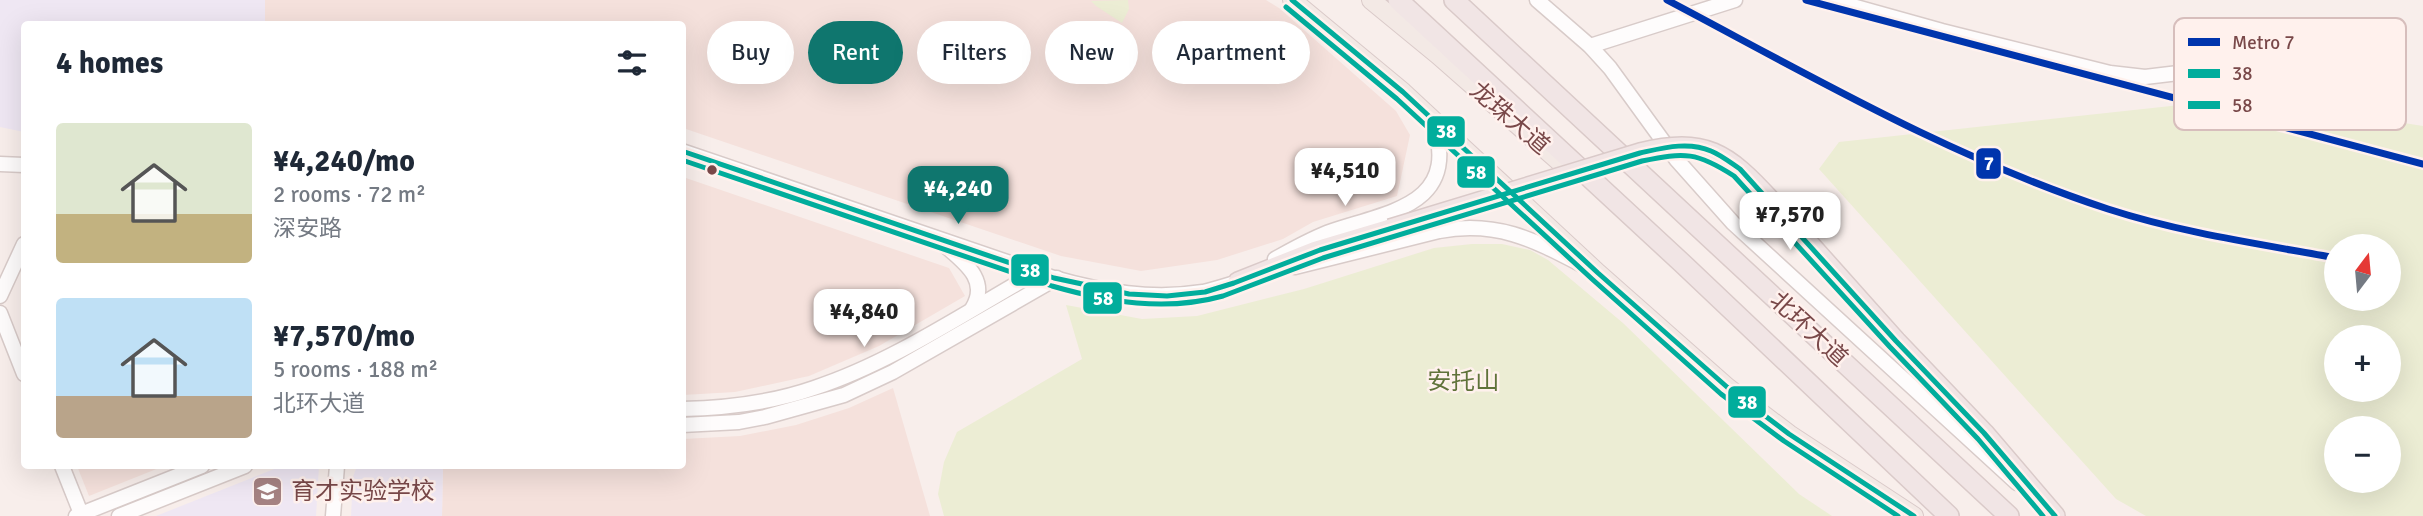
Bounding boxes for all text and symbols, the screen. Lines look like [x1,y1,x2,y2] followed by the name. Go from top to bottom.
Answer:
[2174,18,2406,130] legend
[707,21,794,84] chip: Buy
[808,21,903,84] chip: Rent
[917,21,1031,84] chip: Filters
[1045,21,1138,84] chip: New
[1152,21,1310,84] chip: Apartment
[2232,31,2294,55] text: Metro 7
[613,44,651,82] icon: filters
[56,45,163,82] text: 4 homes
[2232,62,2253,86] text: 38
[1464,75,1556,161] street label: 龙珠大道
[2232,94,2253,118] text: 58
[1426,115,1466,148] line badge: 38
[1436,120,1456,144] text: 38
[273,143,415,180] text: ¥4,240/mo
[1975,147,2002,180] line badge: 7
[1288,148,1402,208] pin: ¥4,510
[112,151,196,235] icon: home
[1984,152,1994,176] text: 7
[1456,155,1496,189] line badge: 58
[1311,156,1379,185] text: ¥4,510
[1466,161,1486,185] text: 58
[705,163,719,177] unlabelled marker
[901,166,1015,226] pin: ¥4,240
[924,174,992,203] text: ¥4,240
[273,180,426,209] text: 2 rooms · 72 m²
[1733,192,1847,252] pin: ¥7,570
[1756,200,1824,229] text: ¥7,570
[273,214,342,243] text: 深安路
[2324,234,2401,312] north arrow
[2324,234,2401,493] map controls
[1010,253,1050,287] line badge: 38
[1020,259,1040,283] text: 38
[1082,281,1123,315] line badge: 58
[1764,285,1854,373] street label: 北环大道
[1093,287,1113,311] text: 58
[807,290,921,349] pin: ¥4,840
[830,297,898,326] text: ¥4,840
[273,318,415,355] text: ¥7,570/mo
[2324,325,2401,402] button: +
[112,326,196,410] icon: home
[273,355,438,384] text: 5 rooms · 188 m²
[1427,366,1499,396] park label: 安托山
[1727,385,1767,419] line badge: 38
[273,389,365,418] text: 北环大道
[1737,391,1757,415] text: 38
[2324,416,2401,493] button: −
[251,474,285,508] school or university icon: 育才实验学校
[291,476,435,506] place label: 育才实验学校

